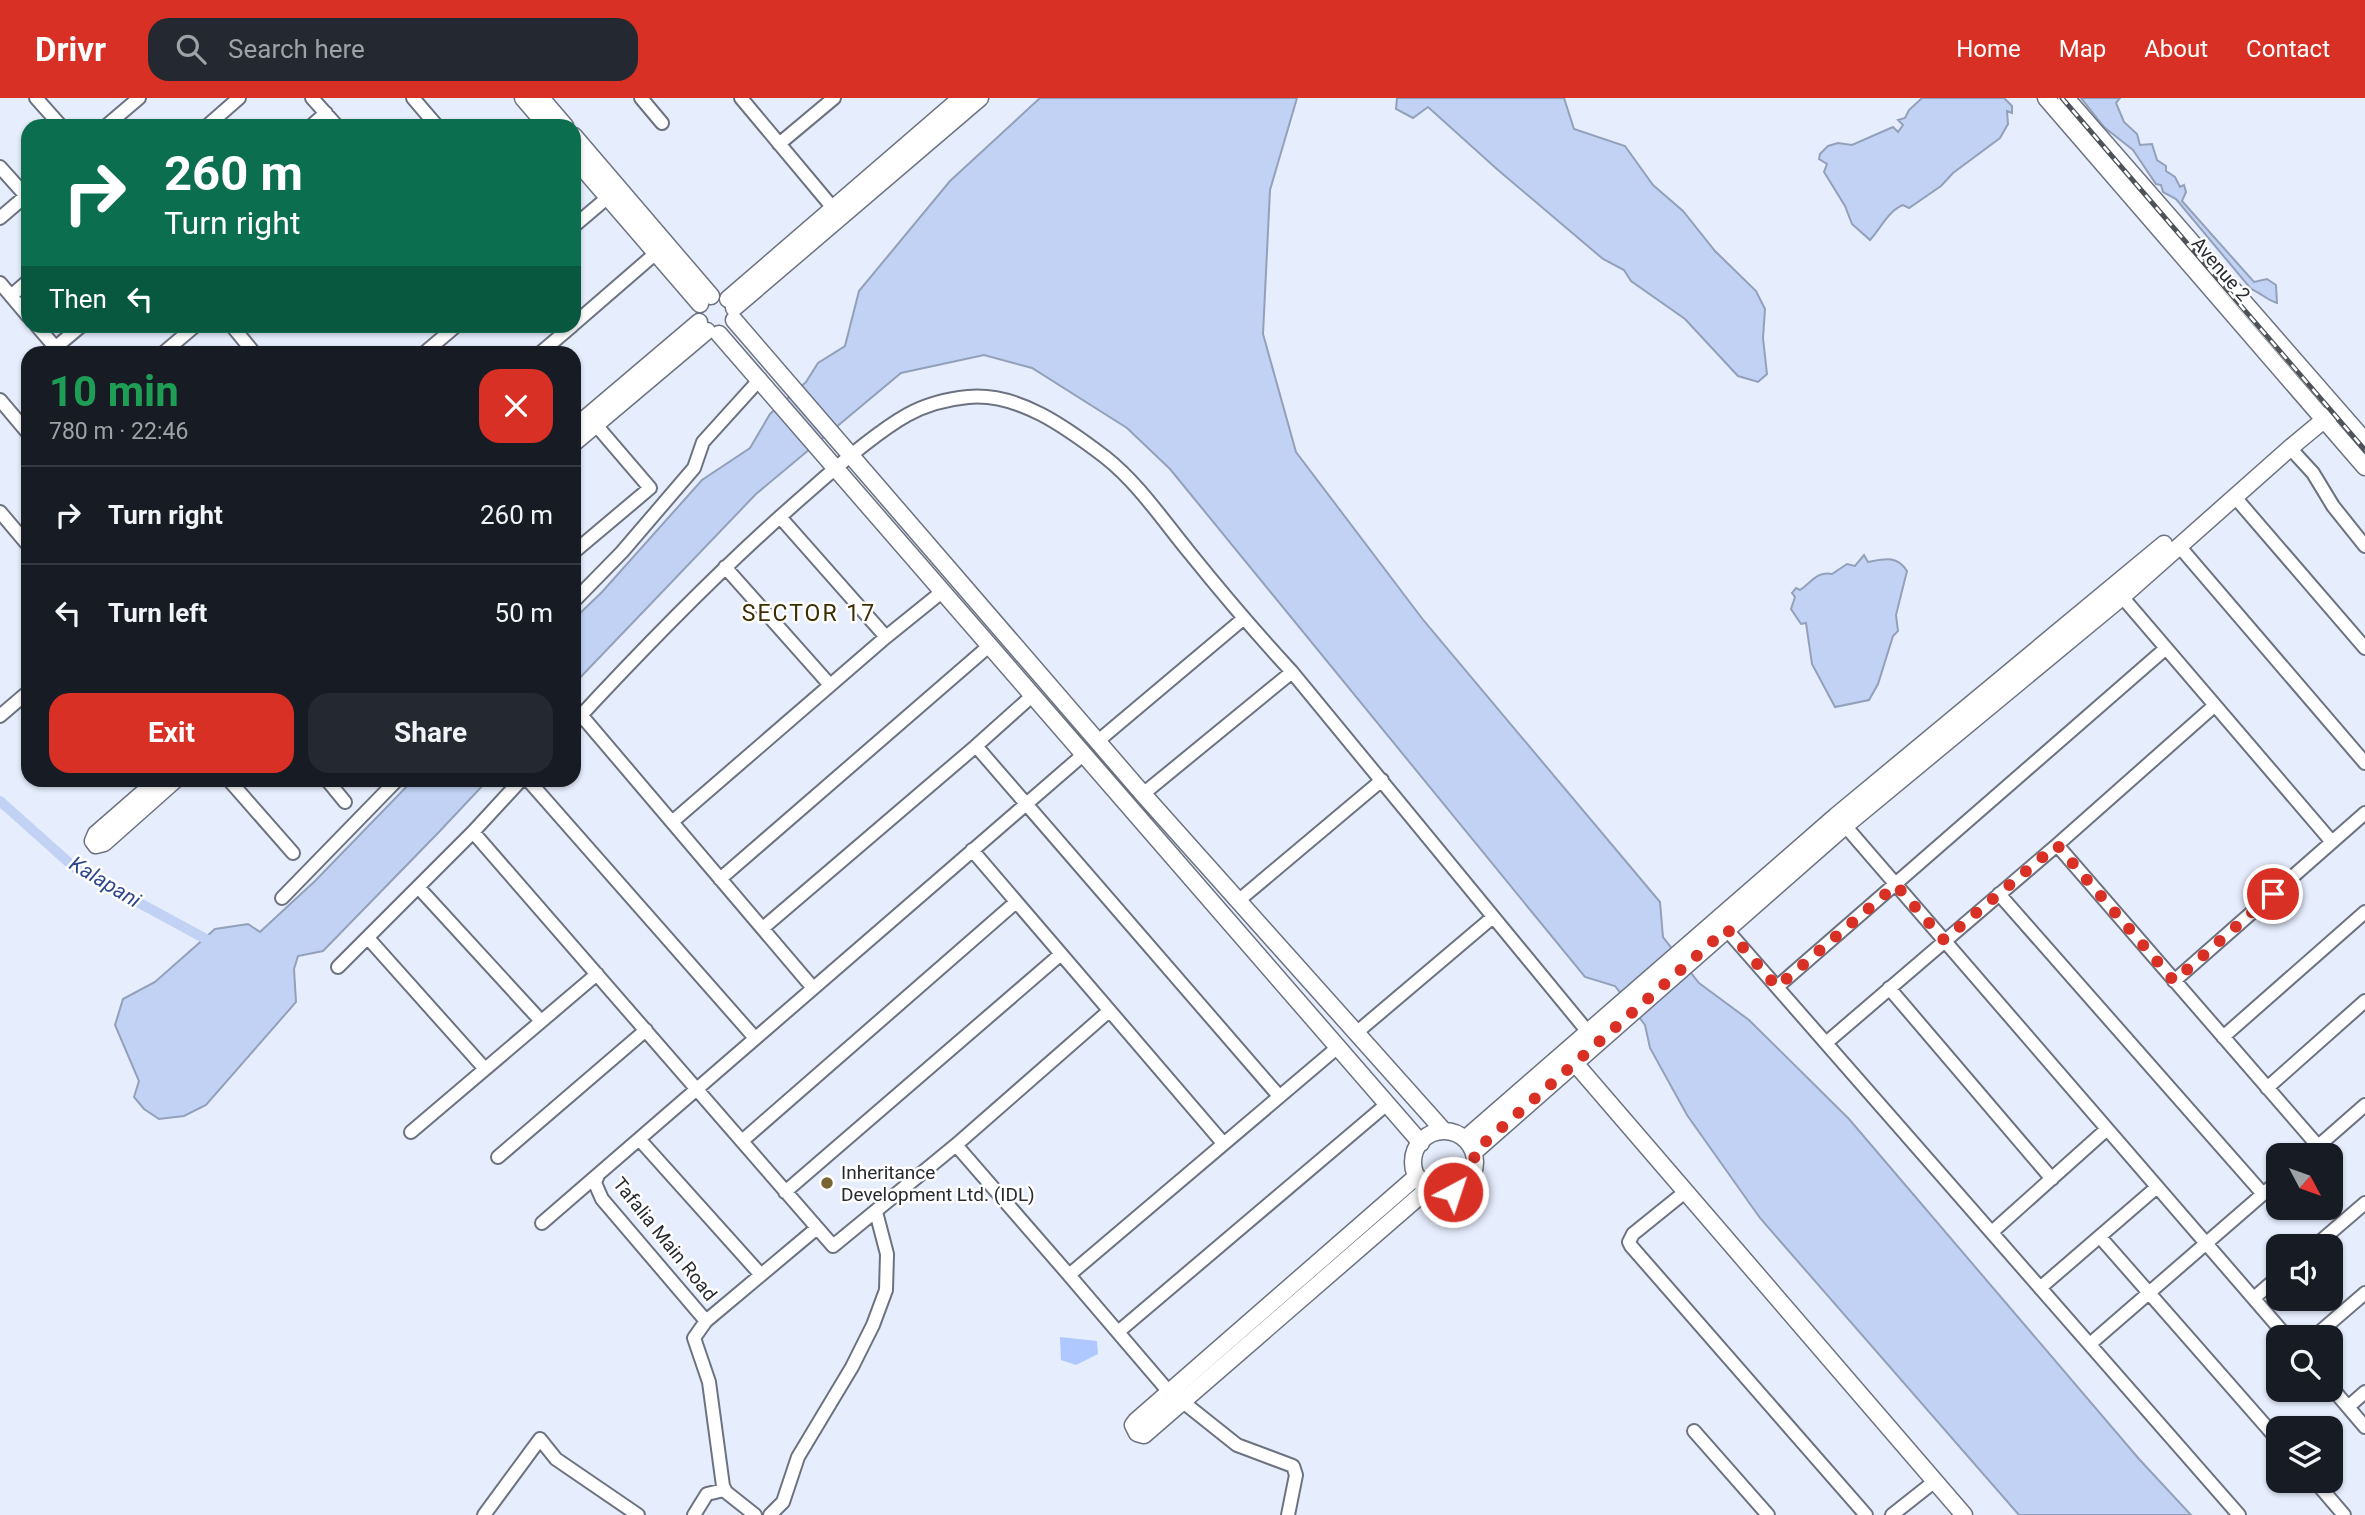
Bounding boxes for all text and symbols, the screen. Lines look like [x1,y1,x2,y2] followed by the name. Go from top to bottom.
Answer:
[148,18,638,81] search box
[35,30,106,69] text: Drivr
[172,30,210,68] icon: search
[228,34,365,64] text: Search here
[1956,35,2021,63] text: Home
[2059,35,2106,63] text: Map
[2144,35,2208,63] text: About
[2246,35,2330,63] text: Contact
[164,145,303,202] text: 260 m
[49,147,140,238] icon: right
[164,204,300,242] text: Turn right
[2187,232,2255,306] street label: Avenue 2
[121,280,159,318] icon: left
[49,284,107,314] text: Then
[49,367,179,416] text: 10 min
[479,369,553,443] button: close
[49,418,188,445] text: 780 m · 22:46
[49,496,87,534] icon: right
[108,500,223,530] text: Turn right
[480,500,553,530] text: 260 m
[49,594,87,632] icon: left
[108,598,207,628] text: Turn left
[495,598,553,628] text: 50 m
[742,600,876,627] district label: SECTOR 17
[49,693,294,773] button: Exit
[308,693,553,773] button: Share
[65,851,145,913] water label: Kalapani
[2243,864,2303,924] pin
[2254,875,2292,913] icon: arrive
[2266,1143,2343,1220] north arrow
[2266,1143,2343,1493] map controls
[1416,1155,1490,1229] position arrow
[841,1161,1035,1206] place label: Inheritance Development Ltd. (IDL)
[608,1173,722,1305] street label: Tafalia Main Road
[819,1175,835,1191] marker: Inheritance Development Ltd. (IDL)
[2266,1234,2343,1311] button: sound
[2266,1325,2343,1402] button: search
[2266,1416,2343,1493] button: layers

